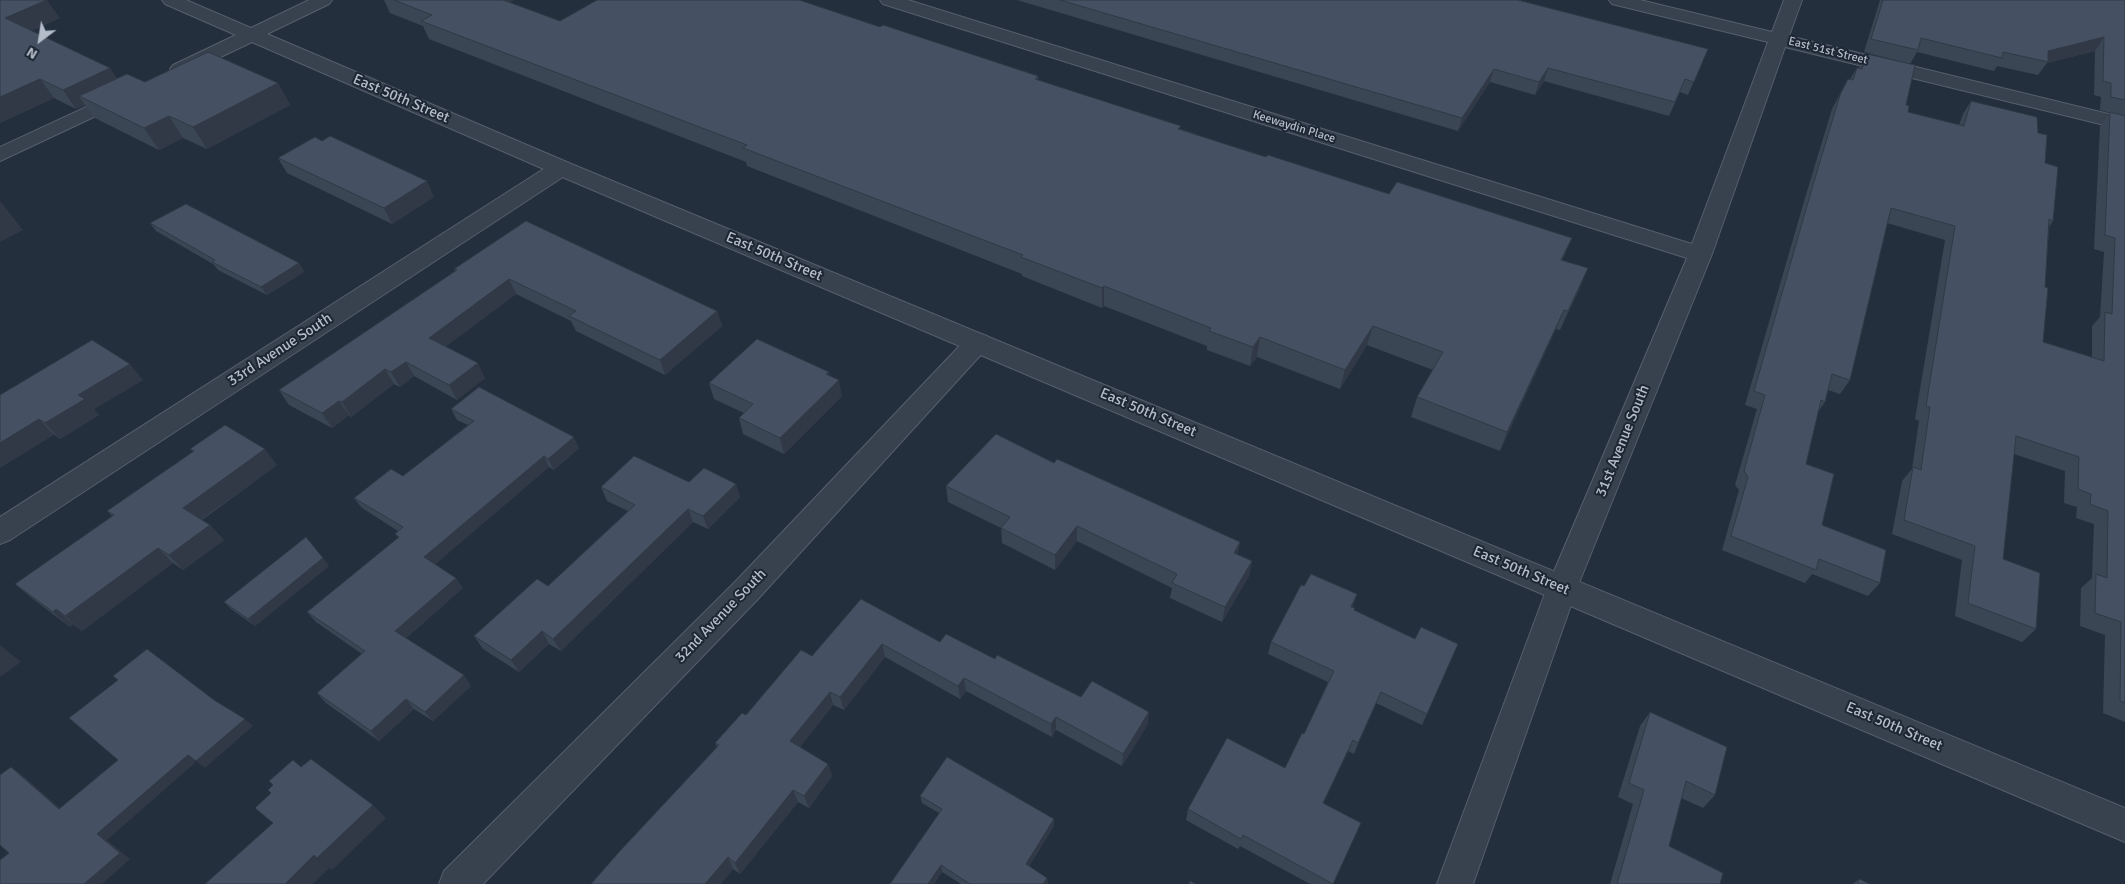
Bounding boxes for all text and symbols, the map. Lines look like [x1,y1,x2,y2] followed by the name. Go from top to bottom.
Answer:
[15,15,65,65] north arrow
[1787,34,1869,68] street label: East 51st Street
[23,43,41,63] text: N
[350,71,452,127] street label: East 50th Street
[1251,108,1337,146] street label: Keewaydin Place
[723,229,825,285] street label: East 50th Street
[224,310,336,390] street label: 33rd Avenue South
[1592,382,1654,500] street label: 31st Avenue South
[1097,385,1199,441] street label: East 50th Street
[1470,543,1572,599] street label: East 50th Street
[672,565,770,667] street label: 32nd Avenue South
[1843,699,1945,755] street label: East 50th Street

